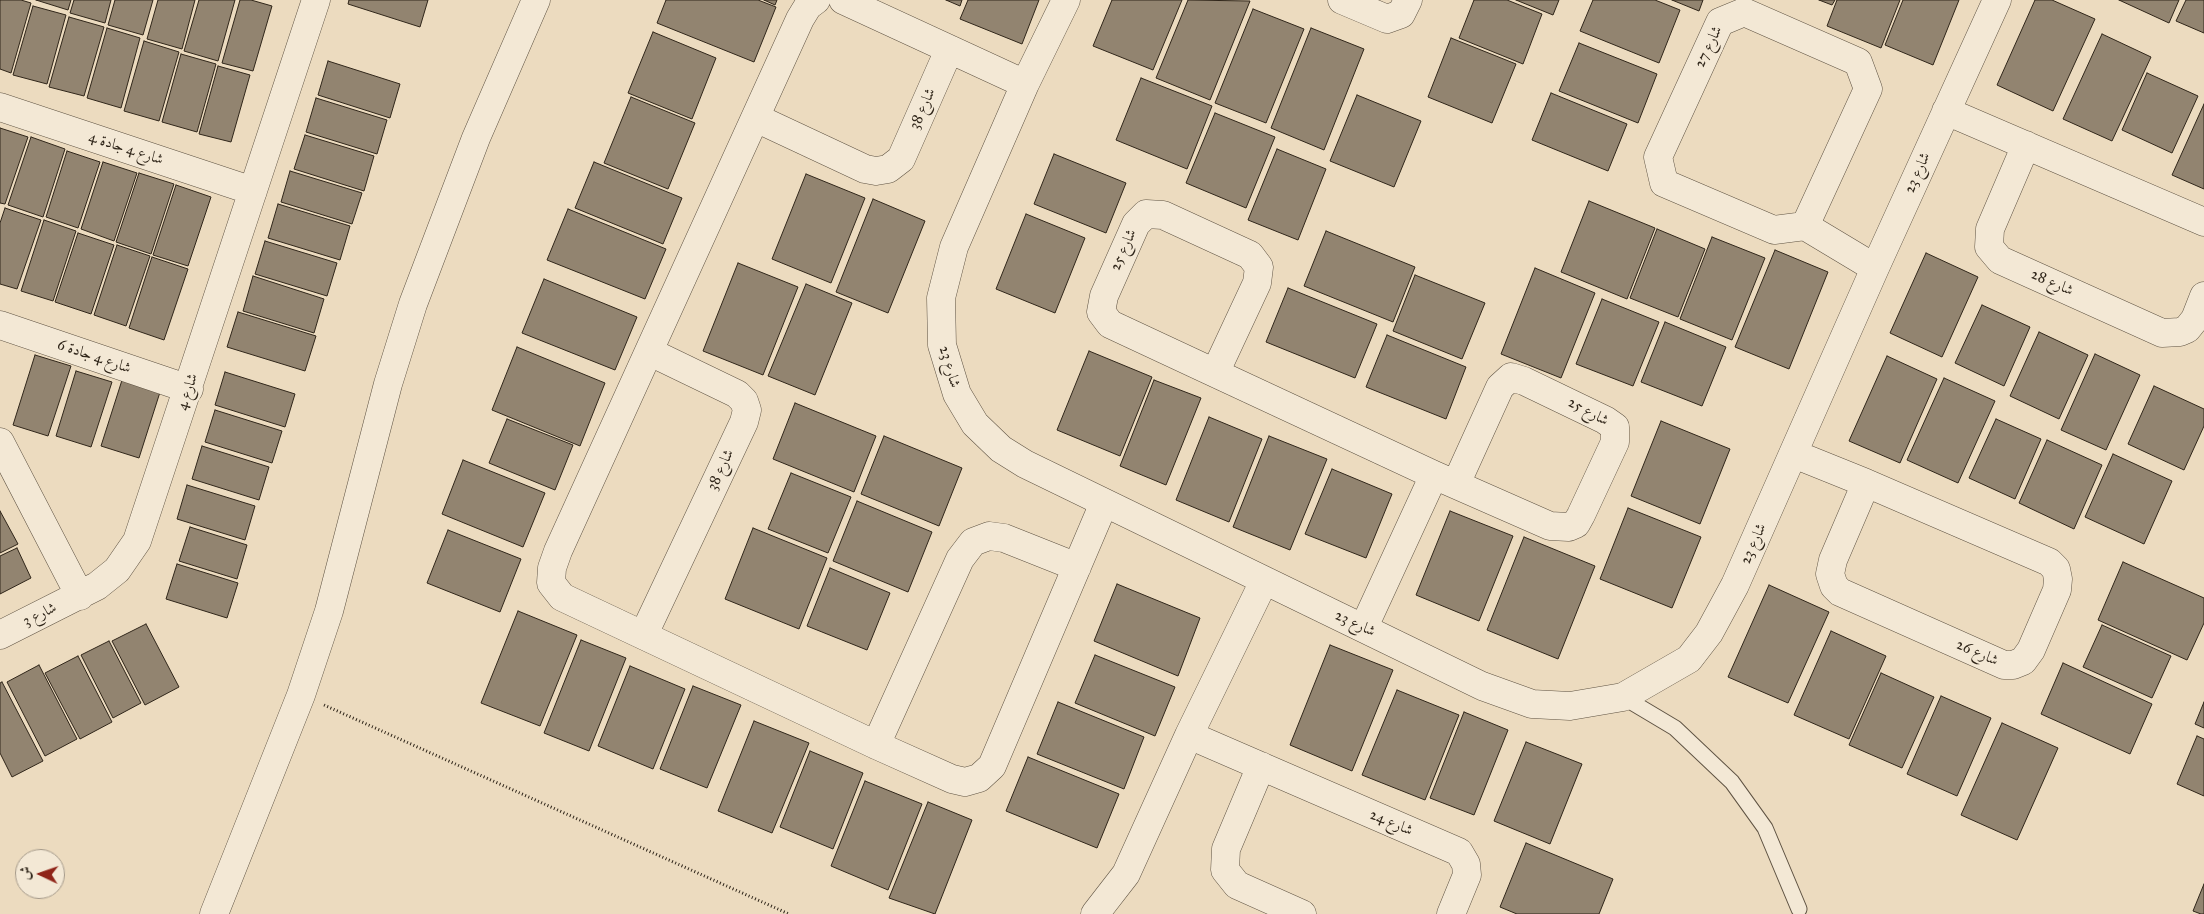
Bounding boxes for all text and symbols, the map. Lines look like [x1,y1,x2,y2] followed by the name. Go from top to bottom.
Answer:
[1691,23,1727,71] street label: شارع 27
[906,86,940,132] street label: شارع 38
[86,129,166,169] street label: شارع 4 جادة 4
[1901,150,1935,196] street label: شارع 23
[1107,226,1141,274] street label: شارع 25
[2028,266,2076,300] street label: شارع 28
[55,336,133,378] street label: شارع 4 جادة 6
[934,344,964,390] street label: شارع 23
[174,371,202,413] street label: شارع 4
[1565,394,1611,430] street label: شارع 25
[704,447,738,493] street label: شارع 38
[1737,521,1771,567] street label: شارع 23
[20,599,60,631] street label: شارع 3
[1332,607,1378,641] street label: شارع 23
[1953,636,2001,670] street label: شارع 26
[1367,806,1415,840] street label: شارع 24
[15,849,65,899] north arrow
[17,866,34,881] text: ش

